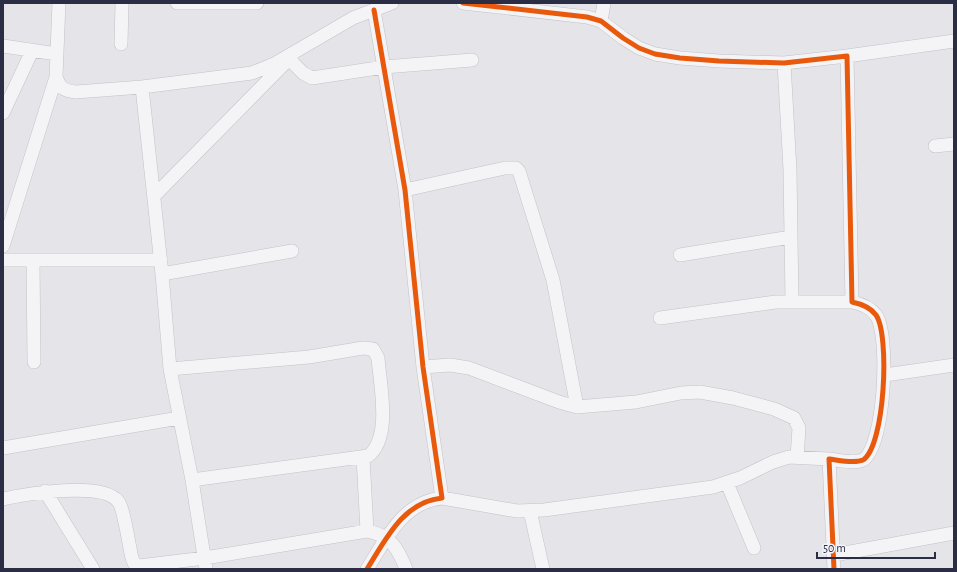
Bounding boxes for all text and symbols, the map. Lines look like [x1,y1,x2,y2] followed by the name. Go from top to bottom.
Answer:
[817,534,935,560] scale bar
[823,542,846,554] text: 50 m

